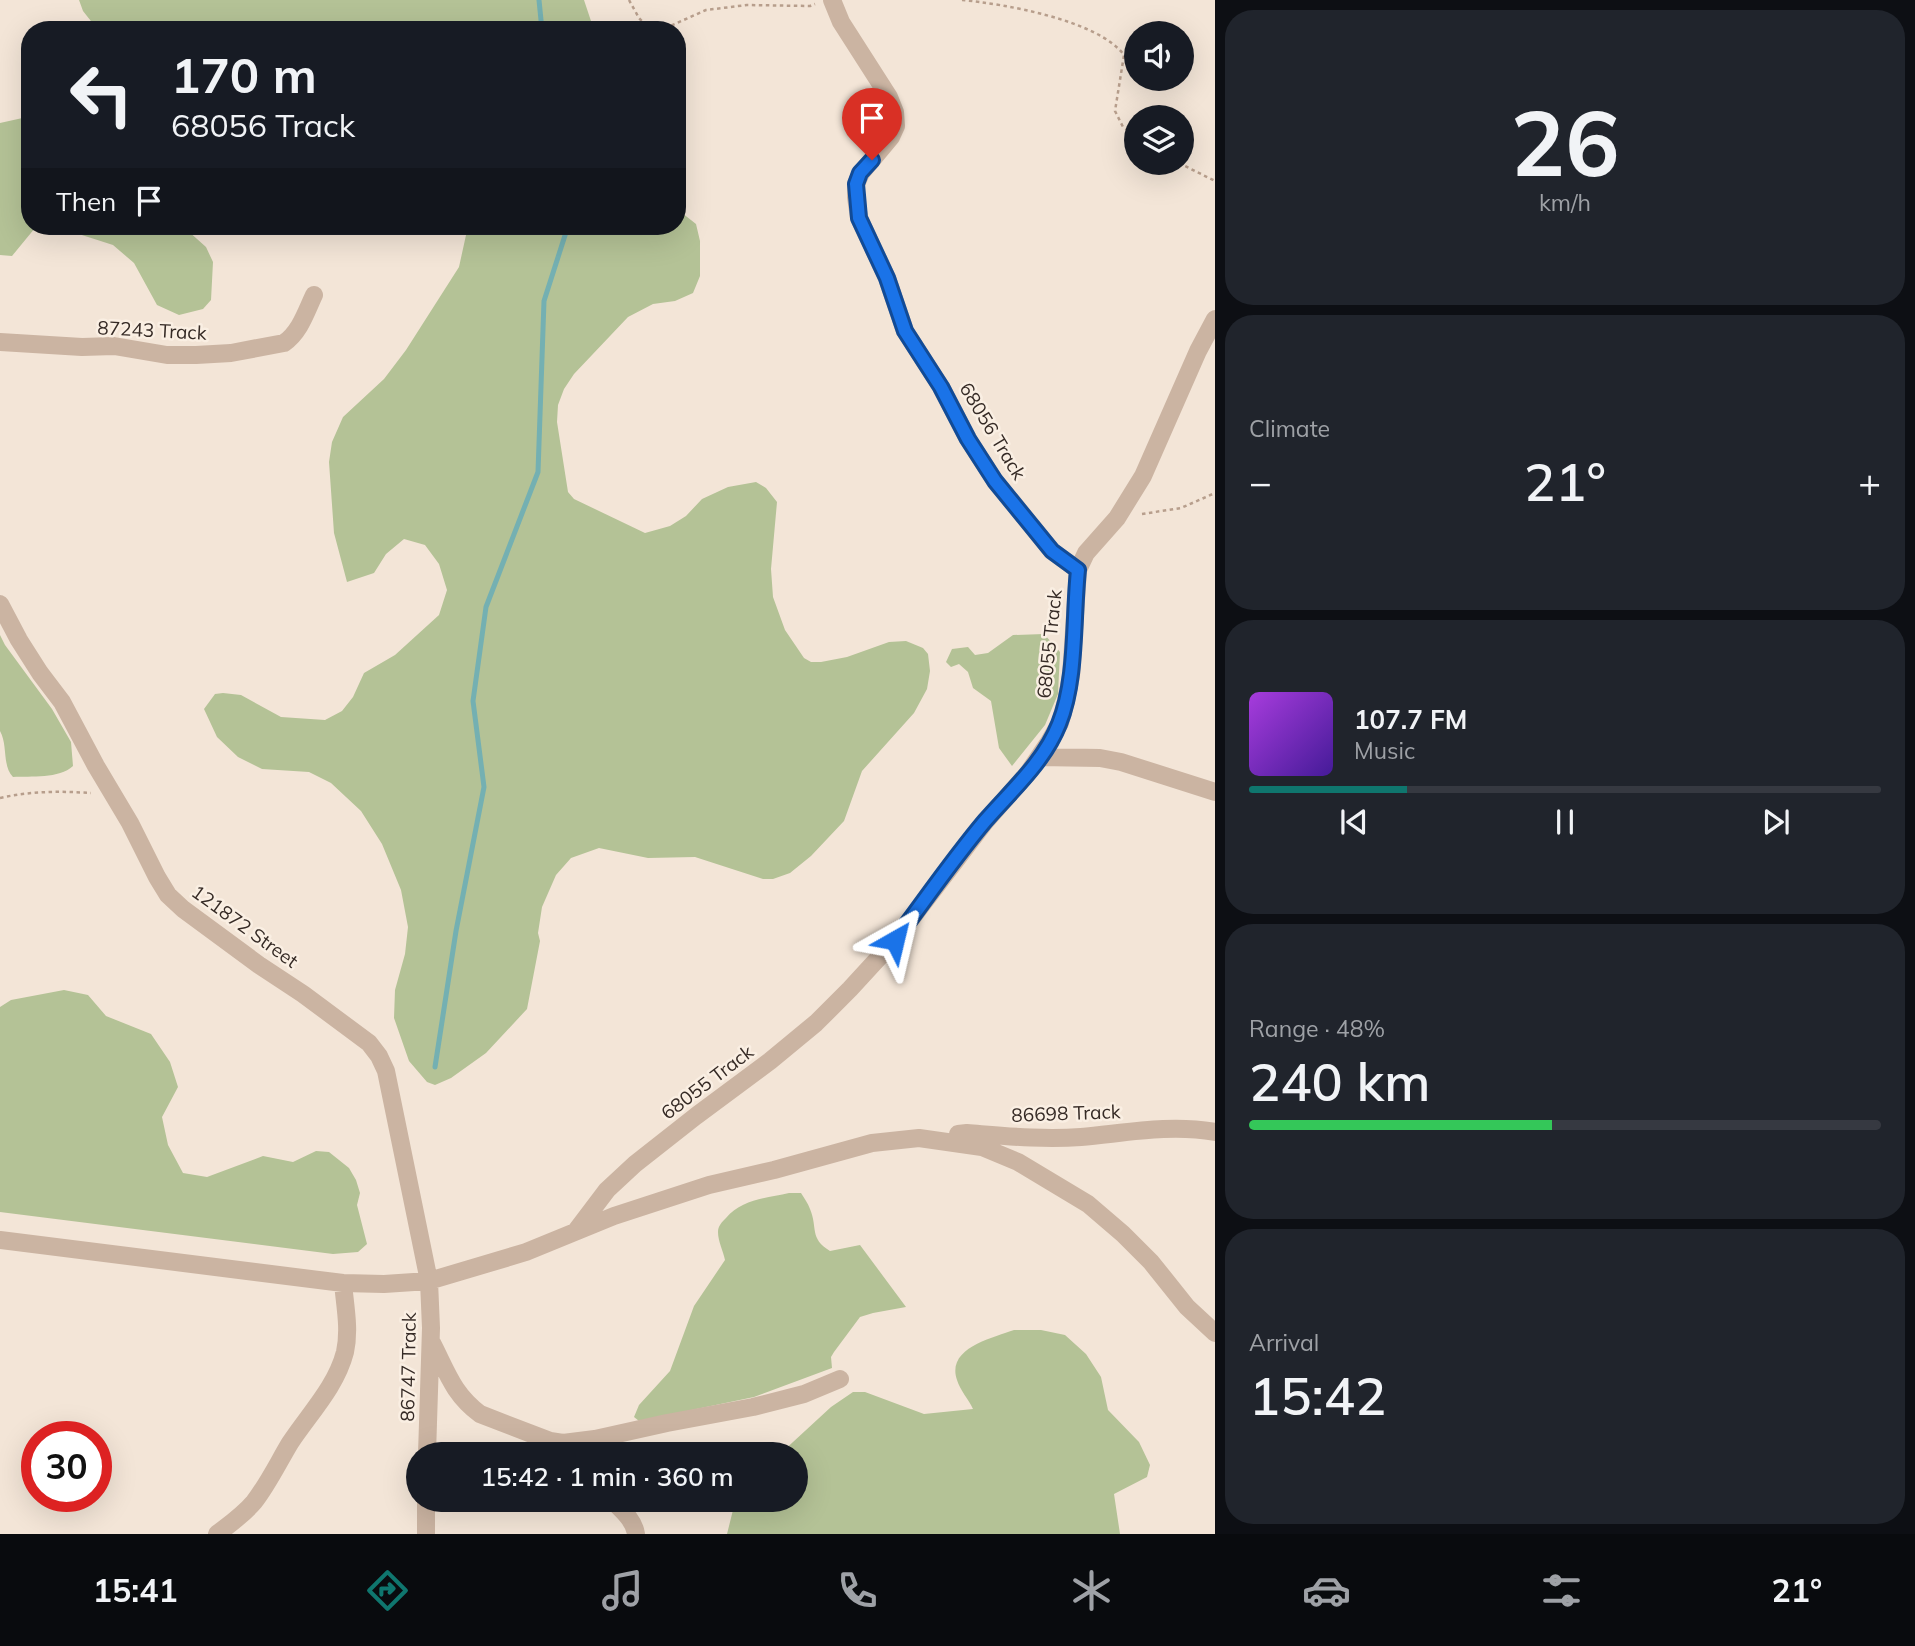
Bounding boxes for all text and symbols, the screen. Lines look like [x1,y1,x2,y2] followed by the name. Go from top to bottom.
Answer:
[1124,21,1194,175] map controls
[1124,21,1194,91] button: sound
[171,44,317,105] text: 170 m
[56,49,147,140] icon: left
[1510,85,1620,199] text: 26
[842,88,902,160] pin
[853,99,891,137] icon: arrive
[171,105,355,145] text: 68056 Track
[1124,105,1194,175] button: layers
[130,182,168,220] icon: arrive
[56,185,116,218] text: Then
[1539,188,1591,217] text: km/h
[97,315,207,345] street label: 87243 Track
[955,378,1032,484] street label: 68056 Track
[1249,414,1330,443] text: Climate
[1524,449,1606,514] text: 21°
[1249,458,1272,506] text: −
[1858,458,1881,506] text: +
[1031,588,1067,700] street label: 68055 Track
[1354,703,1467,736] text: 107.7 FM
[1354,736,1415,765] text: Music
[1335,803,1373,841] icon: previous
[1546,803,1584,841] icon: pause
[1757,803,1795,841] icon: next
[187,879,303,973] street label: 121872 Street
[858,903,932,977] position arrow
[1249,1014,1385,1043] text: Range · 48%
[656,1039,758,1125] street label: 68055 Track
[1249,1049,1430,1114] text: 240 km
[1011,1099,1121,1127] street label: 86698 Track
[395,1312,421,1422] street label: 86747 Track
[1249,1328,1319,1357] text: Arrival
[1249,1363,1386,1428] text: 15:42
[21,1421,112,1512] speed limit sign: 30
[480,1460,734,1493] text: 15:42 · 1 min · 360 m
[363,1566,412,1615] icon: directions
[598,1566,647,1615] icon: music
[833,1566,882,1615] icon: phone
[1067,1566,1116,1615] icon: climate
[1302,1566,1351,1615] icon: car
[1537,1566,1586,1615] icon: filters
[93,1570,178,1610] text: 15:41
[1772,1570,1822,1610] text: 21°

